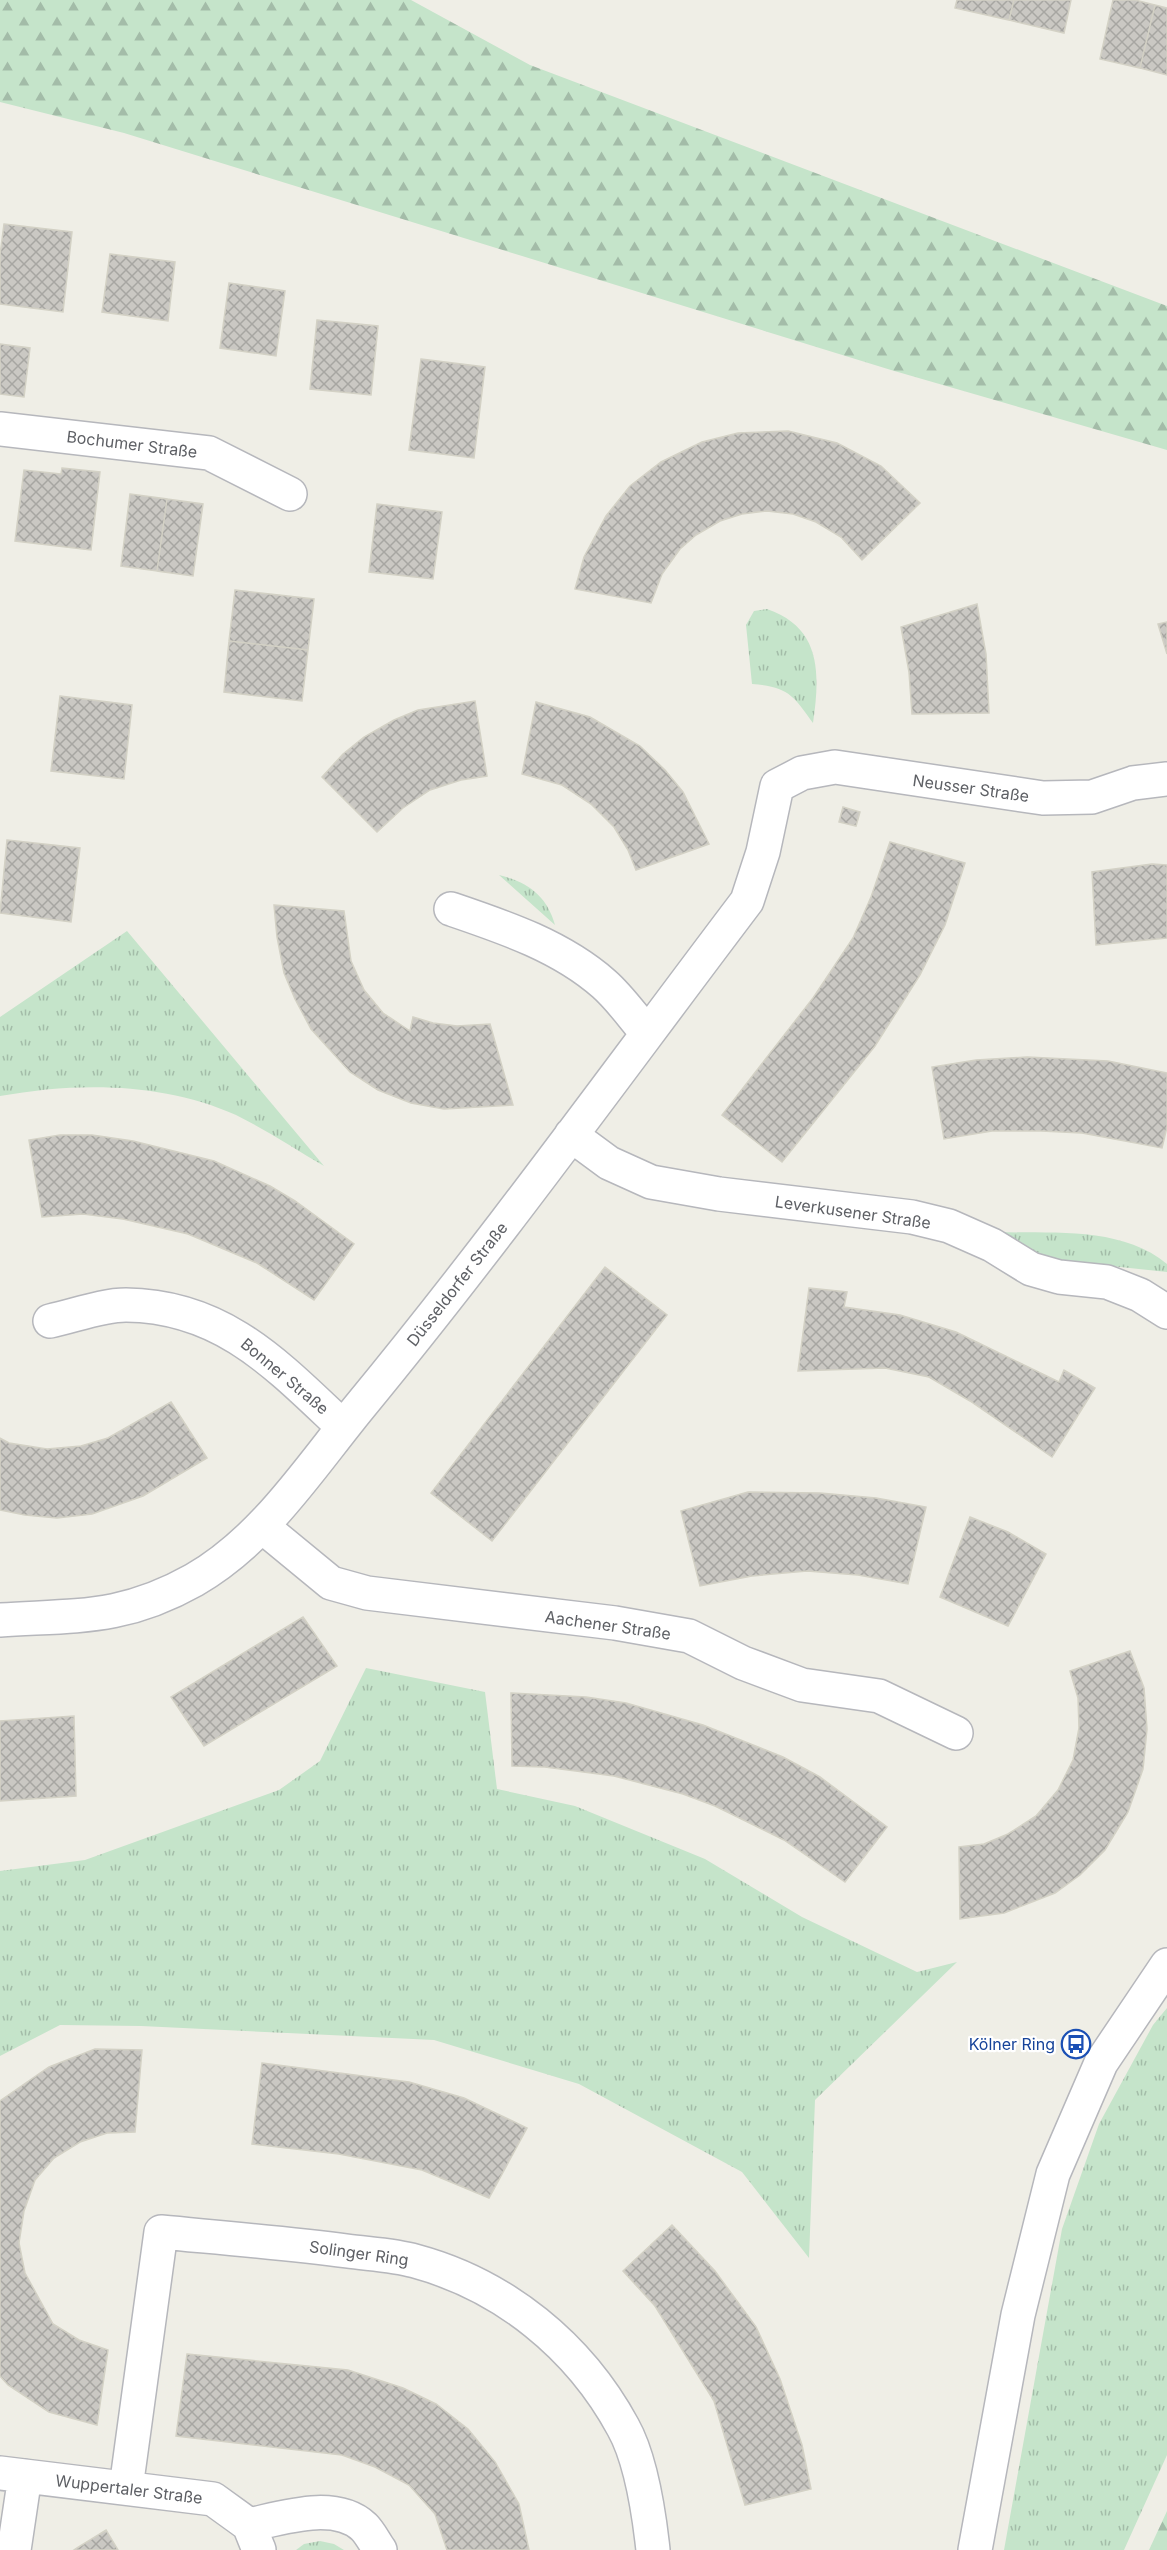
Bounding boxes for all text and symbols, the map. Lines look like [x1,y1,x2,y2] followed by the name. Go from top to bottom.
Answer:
[65,426,199,462] street label: Bochumer Straße
[912,770,1030,806] street label: Neusser Straße
[774,1191,932,1233] street label: Leverkusener Straße
[402,1218,512,1350] street label: Düsseldorfer Straße
[237,1333,333,1419] street label: Bonner Straße
[544,1606,672,1644] street label: Aachener Straße
[1060,2028,1092,2060] bus stop icon: Kölner Ring
[969,2034,1055,2054] place label: Kölner Ring
[308,2236,410,2270] street label: Solinger Ring
[54,2470,204,2508] street label: Wuppertaler Straße

